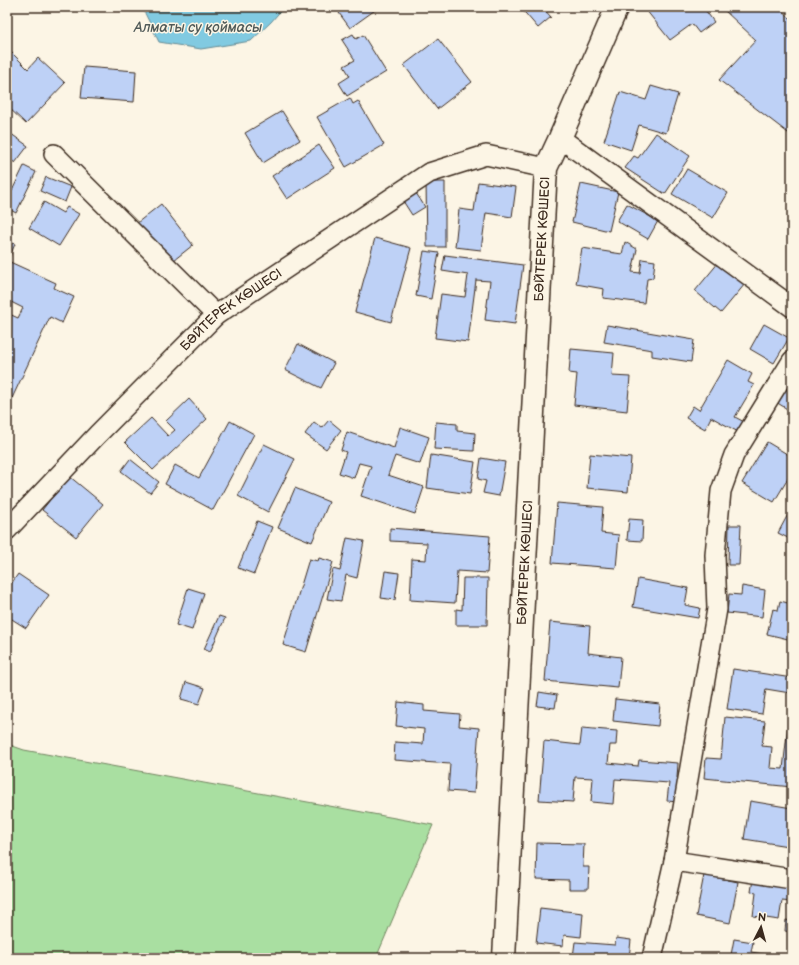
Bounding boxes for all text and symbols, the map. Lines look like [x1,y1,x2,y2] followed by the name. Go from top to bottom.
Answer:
[133,19,262,36] water label: Алматы су қоймасы
[531,176,554,302] street label: БӘЙТЕРЕК КӨШЕСІ
[177,265,285,354] street label: БӘЙТЕРЕК КӨШЕСІ
[514,500,536,625] street label: БӘЙТЕРЕК КӨШЕСІ
[741,907,781,947] north arrow
[757,911,767,924] text: N

